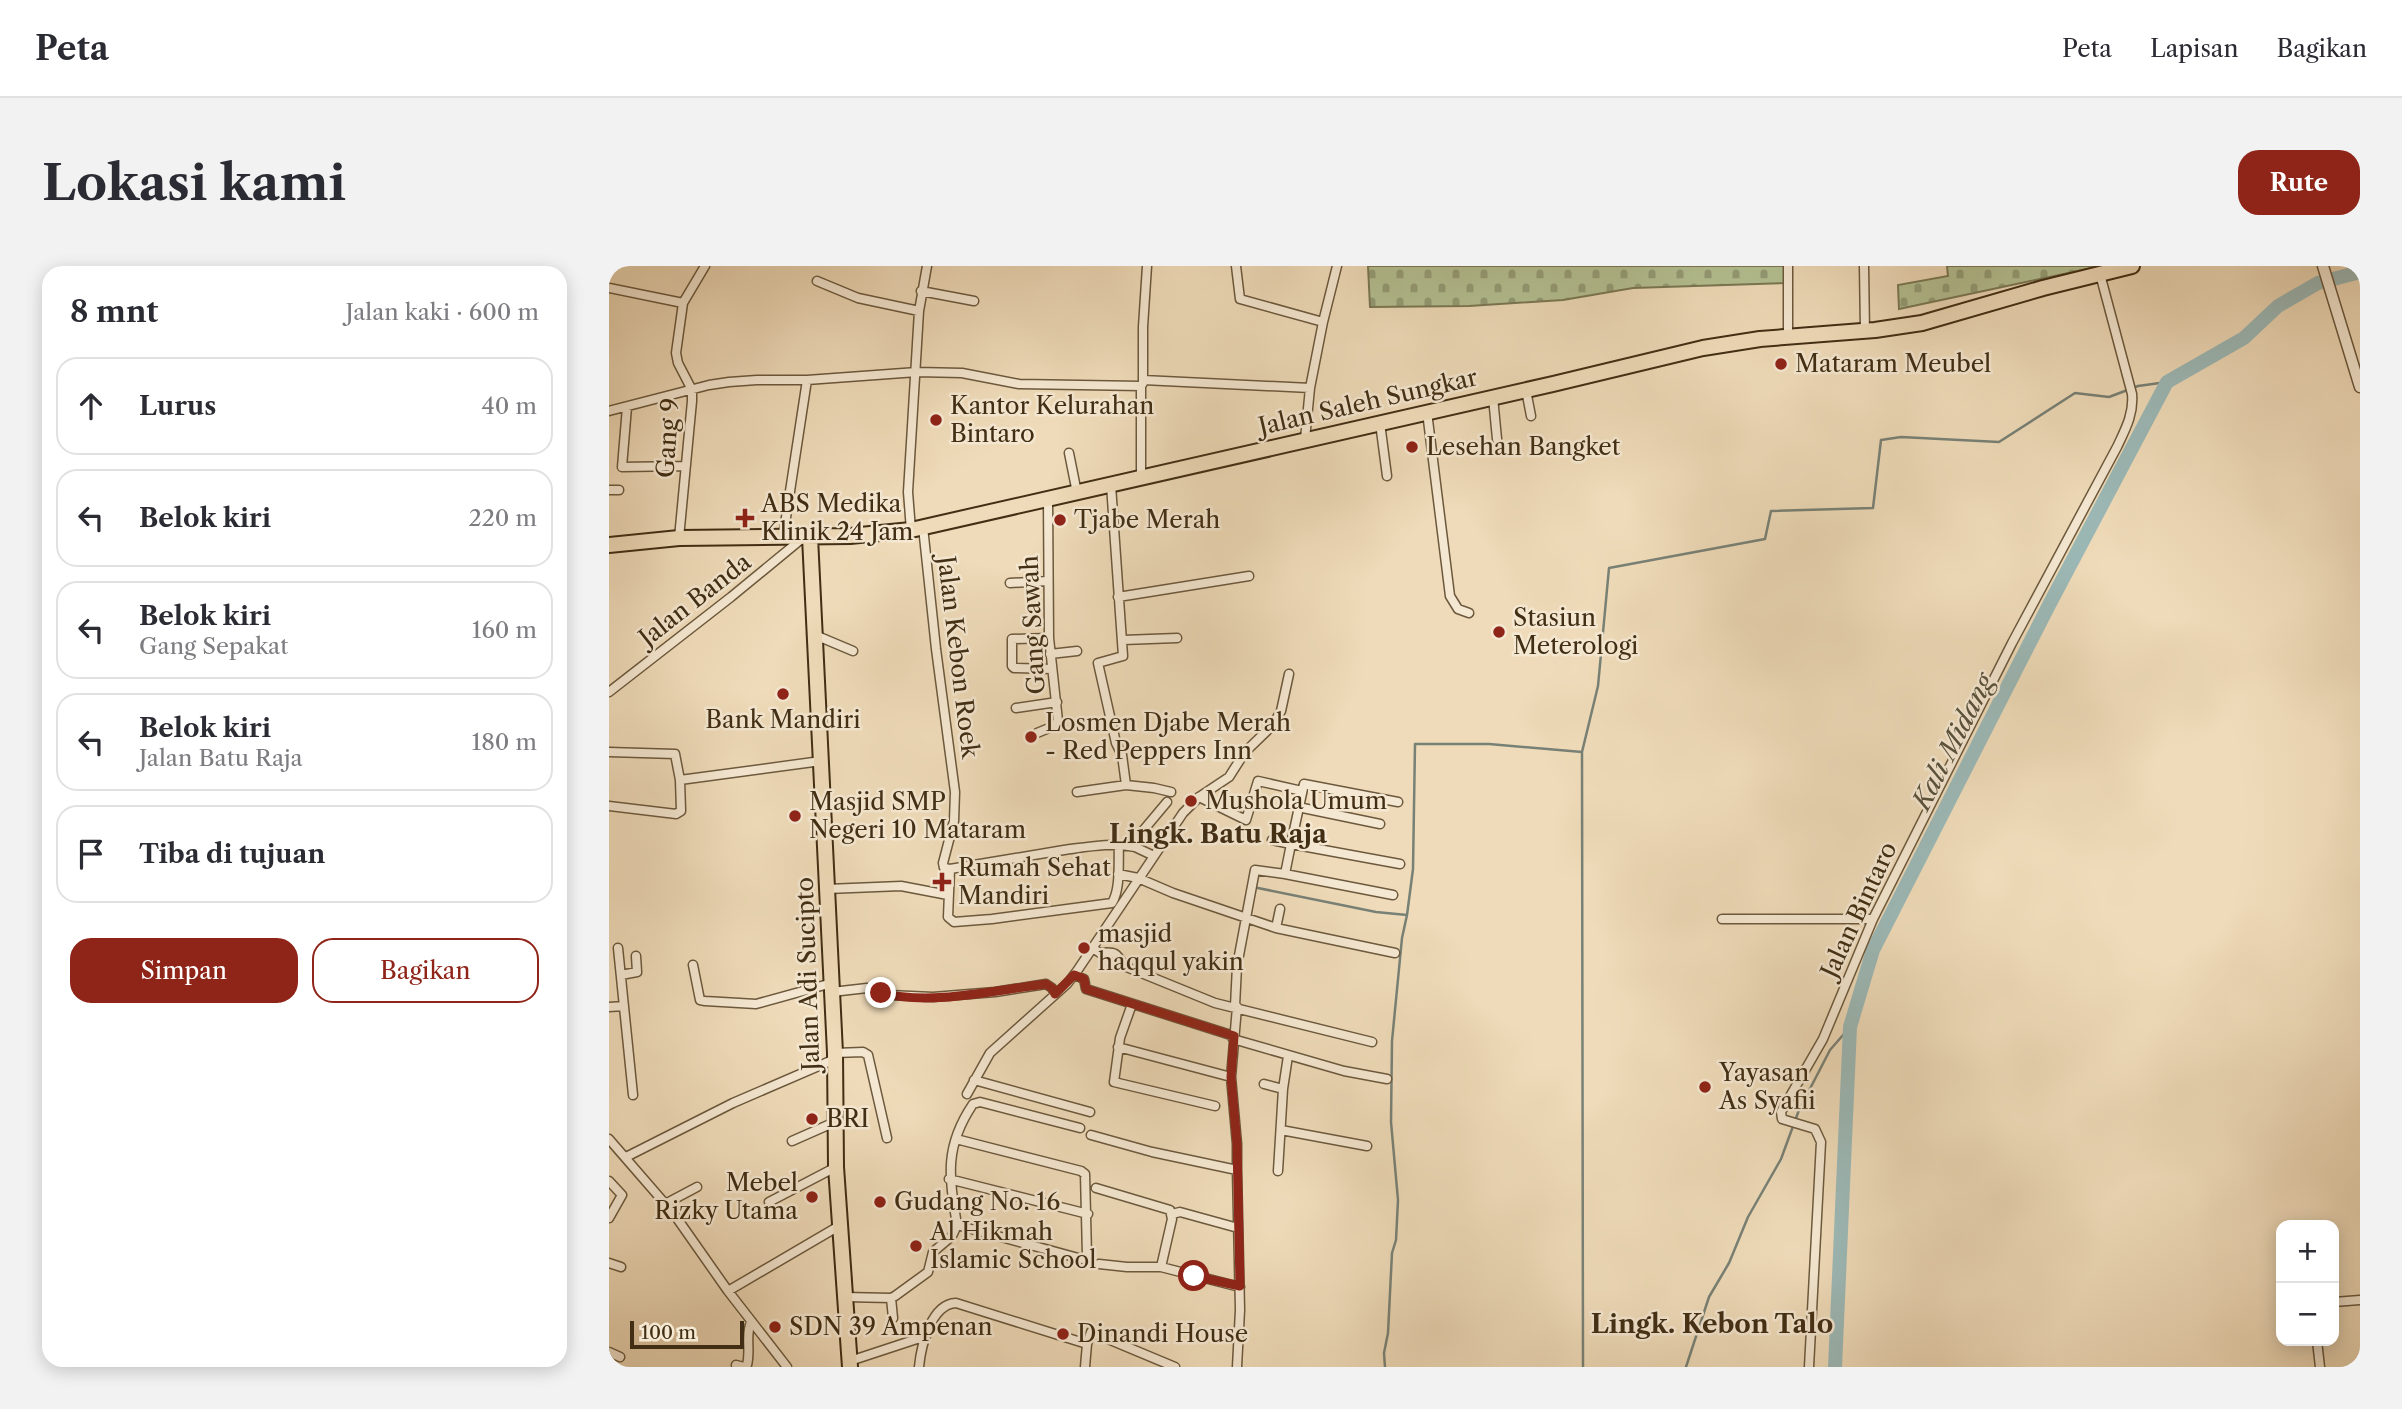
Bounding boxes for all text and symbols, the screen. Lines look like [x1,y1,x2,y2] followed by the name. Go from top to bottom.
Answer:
[35,28,109,69] text: Peta
[2062,34,2112,63] text: Peta
[2150,34,2239,63] text: Lapisan
[2277,34,2367,63] text: Bagikan
[2238,150,2360,215] button: Rute
[42,152,346,213] text: Lokasi kami
[70,293,158,330] text: 8 mnt
[345,298,539,326] text: Jalan kaki · 600 m
[1795,349,1991,378] place label: Mataram Meubel
[1773,356,1789,372] marker: Mataram Meubel
[1252,362,1480,442] street label: Jalan Saleh Sungkar
[72,387,110,425] icon: ahead
[139,390,216,422] text: Lurus
[950,391,1154,448] place label: Kantor Kelurahan Bintaro
[482,392,537,420] text: 40 m
[650,397,685,479] street label: Gang 9
[928,412,944,428] marker: Kantor Kelurahan Bintaro
[1426,432,1621,461] place label: Lesehan Bangket
[1404,439,1420,455] marker: Lesehan Bangket
[760,489,913,546] place label: ABS Medika Klinik 24 Jam
[72,499,110,537] icon: left
[139,502,271,534] text: Belok kiri
[468,504,537,532] text: 220 m
[1074,505,1220,534] place label: Tjabe Merah
[735,508,755,528] marker: ABS Medika Klinik 24 Jam
[1052,512,1068,528] marker: Tjabe Merah
[630,547,757,655] street label: Jalan Banda
[931,550,985,761] street label: Jalan Kebon Roek
[1014,555,1051,695] street label: Gang Sawah
[139,600,271,632] text: Belok kiri
[1513,603,1638,660] place label: Stasiun Meterologi
[72,611,110,649] icon: left
[472,616,537,644] text: 160 m
[1491,624,1507,640] marker: Stasiun Meterologi
[139,632,288,660] text: Gang Sepakat
[1904,666,2002,817] water label: Kali Midang
[775,686,791,702] marker: Bank Mandiri
[705,705,861,734] place label: Bank Mandiri
[1045,708,1291,765] place label: Losmen Djabe Merah - Red Peppers Inn
[139,712,271,744] text: Belok kiri
[72,723,110,761] icon: left
[472,728,537,756] text: 180 m
[1023,729,1039,745] marker: Losmen Djabe Merah - Red Peppers Inn
[139,744,303,772] text: Jalan Batu Raja
[1205,786,1387,815] place label: Mushola Umum
[809,787,1026,844] place label: Masjid SMP Negeri 10 Mataram
[1183,793,1199,809] marker: Mushola Umum
[787,808,803,824] marker: Masjid SMP Negeri 10 Mataram
[1109,818,1328,850] district label: Lingk. Batu Raja
[72,835,110,873] icon: arrive
[1813,837,1903,986] street label: Jalan Bintaro
[139,838,325,870] text: Tiba di tujuan
[958,853,1111,910] place label: Rumah Sehat Mandiri
[932,872,952,892] marker: Rumah Sehat Mandiri
[790,877,826,1075] street label: Jalan Adi Sucipto
[1098,919,1244,976] place label: masjid haqqul yakin
[70,938,298,1003] button: Simpan
[312,938,539,1003] button: Bagikan
[1076,940,1092,956] marker: masjid haqqul yakin
[865,977,896,1008] route end
[1718,1058,1816,1115] place label: Yayasan As Syafii
[1697,1079,1713,1095] marker: Yayasan As Syafii
[826,1104,869,1133] place label: BRI
[804,1111,820,1127] marker: BRI
[654,1168,798,1225] place label: Mebel Rizky Utama
[894,1187,1060,1216] place label: Gudang No. 16
[804,1189,820,1205] marker: Mebel Rizky Utama
[872,1194,888,1210] marker: Gudang No. 16
[929,1217,1096,1274] place label: Al Hikmah Islamic School
[2276,1220,2339,1346] map controls
[2276,1220,2339,1283] button: +
[908,1238,924,1254] marker: Al Hikmah Islamic School
[1178,1260,1209,1291] route start
[2276,1283,2339,1346] button: −
[1591,1308,1833,1340] district label: Lingk. Kebon Talo
[789,1312,993,1341] place label: SDN 39 Ampenan
[630,1318,744,1350] scale bar
[767,1319,783,1335] marker: SDN 39 Ampenan
[1077,1319,1248,1348] place label: Dinandi House
[641,1321,696,1344] text: 100 m
[1055,1326,1071,1342] marker: Dinandi House

